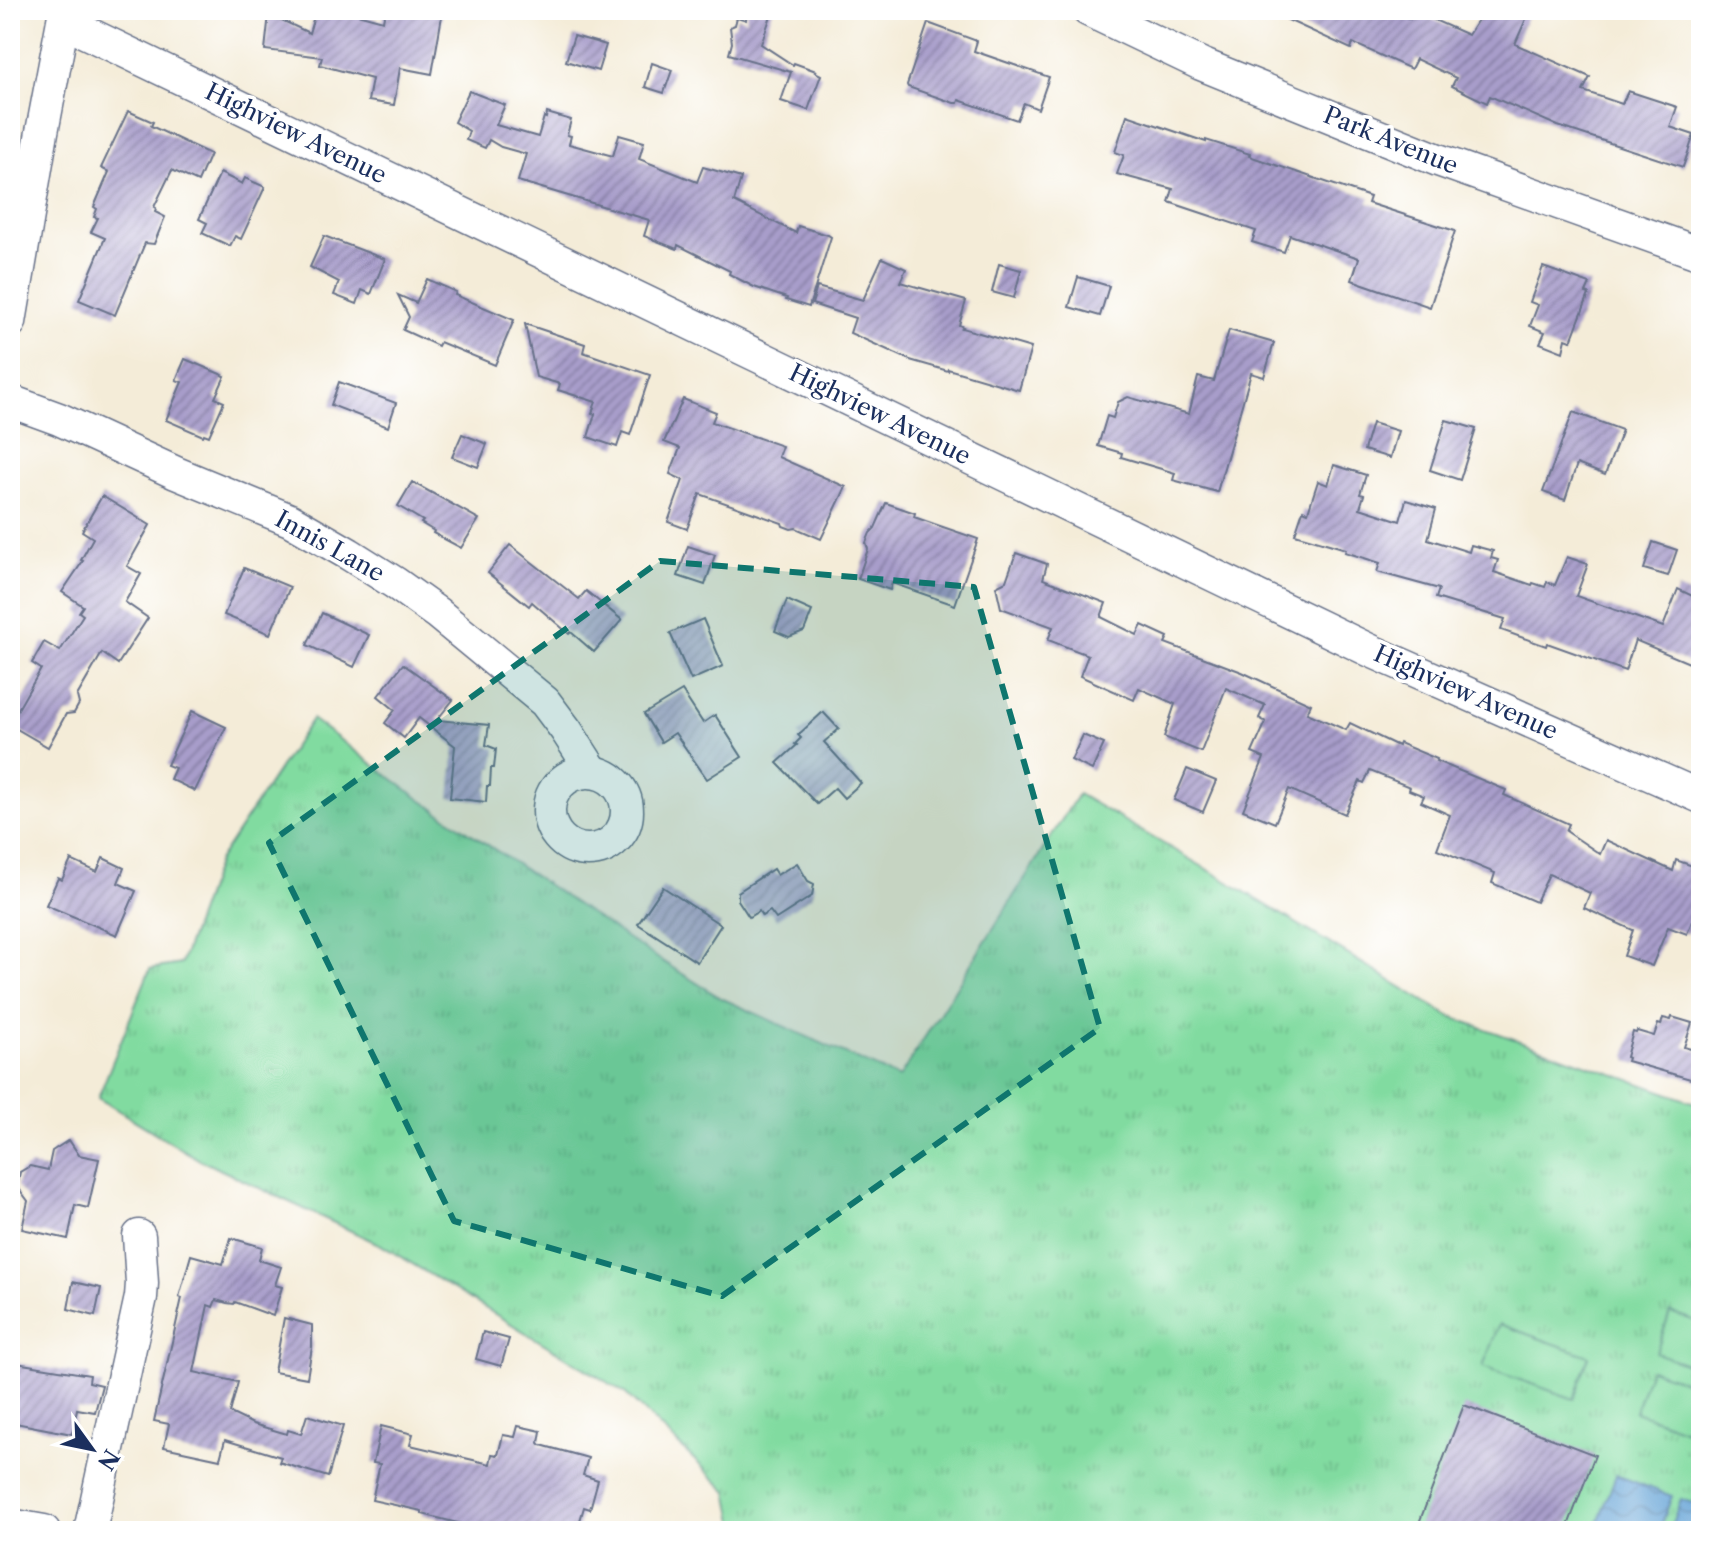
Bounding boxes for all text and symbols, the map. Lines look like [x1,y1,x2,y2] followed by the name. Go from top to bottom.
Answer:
[201,77,391,189] street label: Highview Avenue
[1320,100,1462,180] street label: Park Avenue
[785,358,975,470] street label: Highview Avenue
[270,504,390,588] street label: Innis Lane
[1370,638,1562,746] street label: Highview Avenue
[52,1409,132,1489] north arrow
[92,1444,125,1475] text: N

